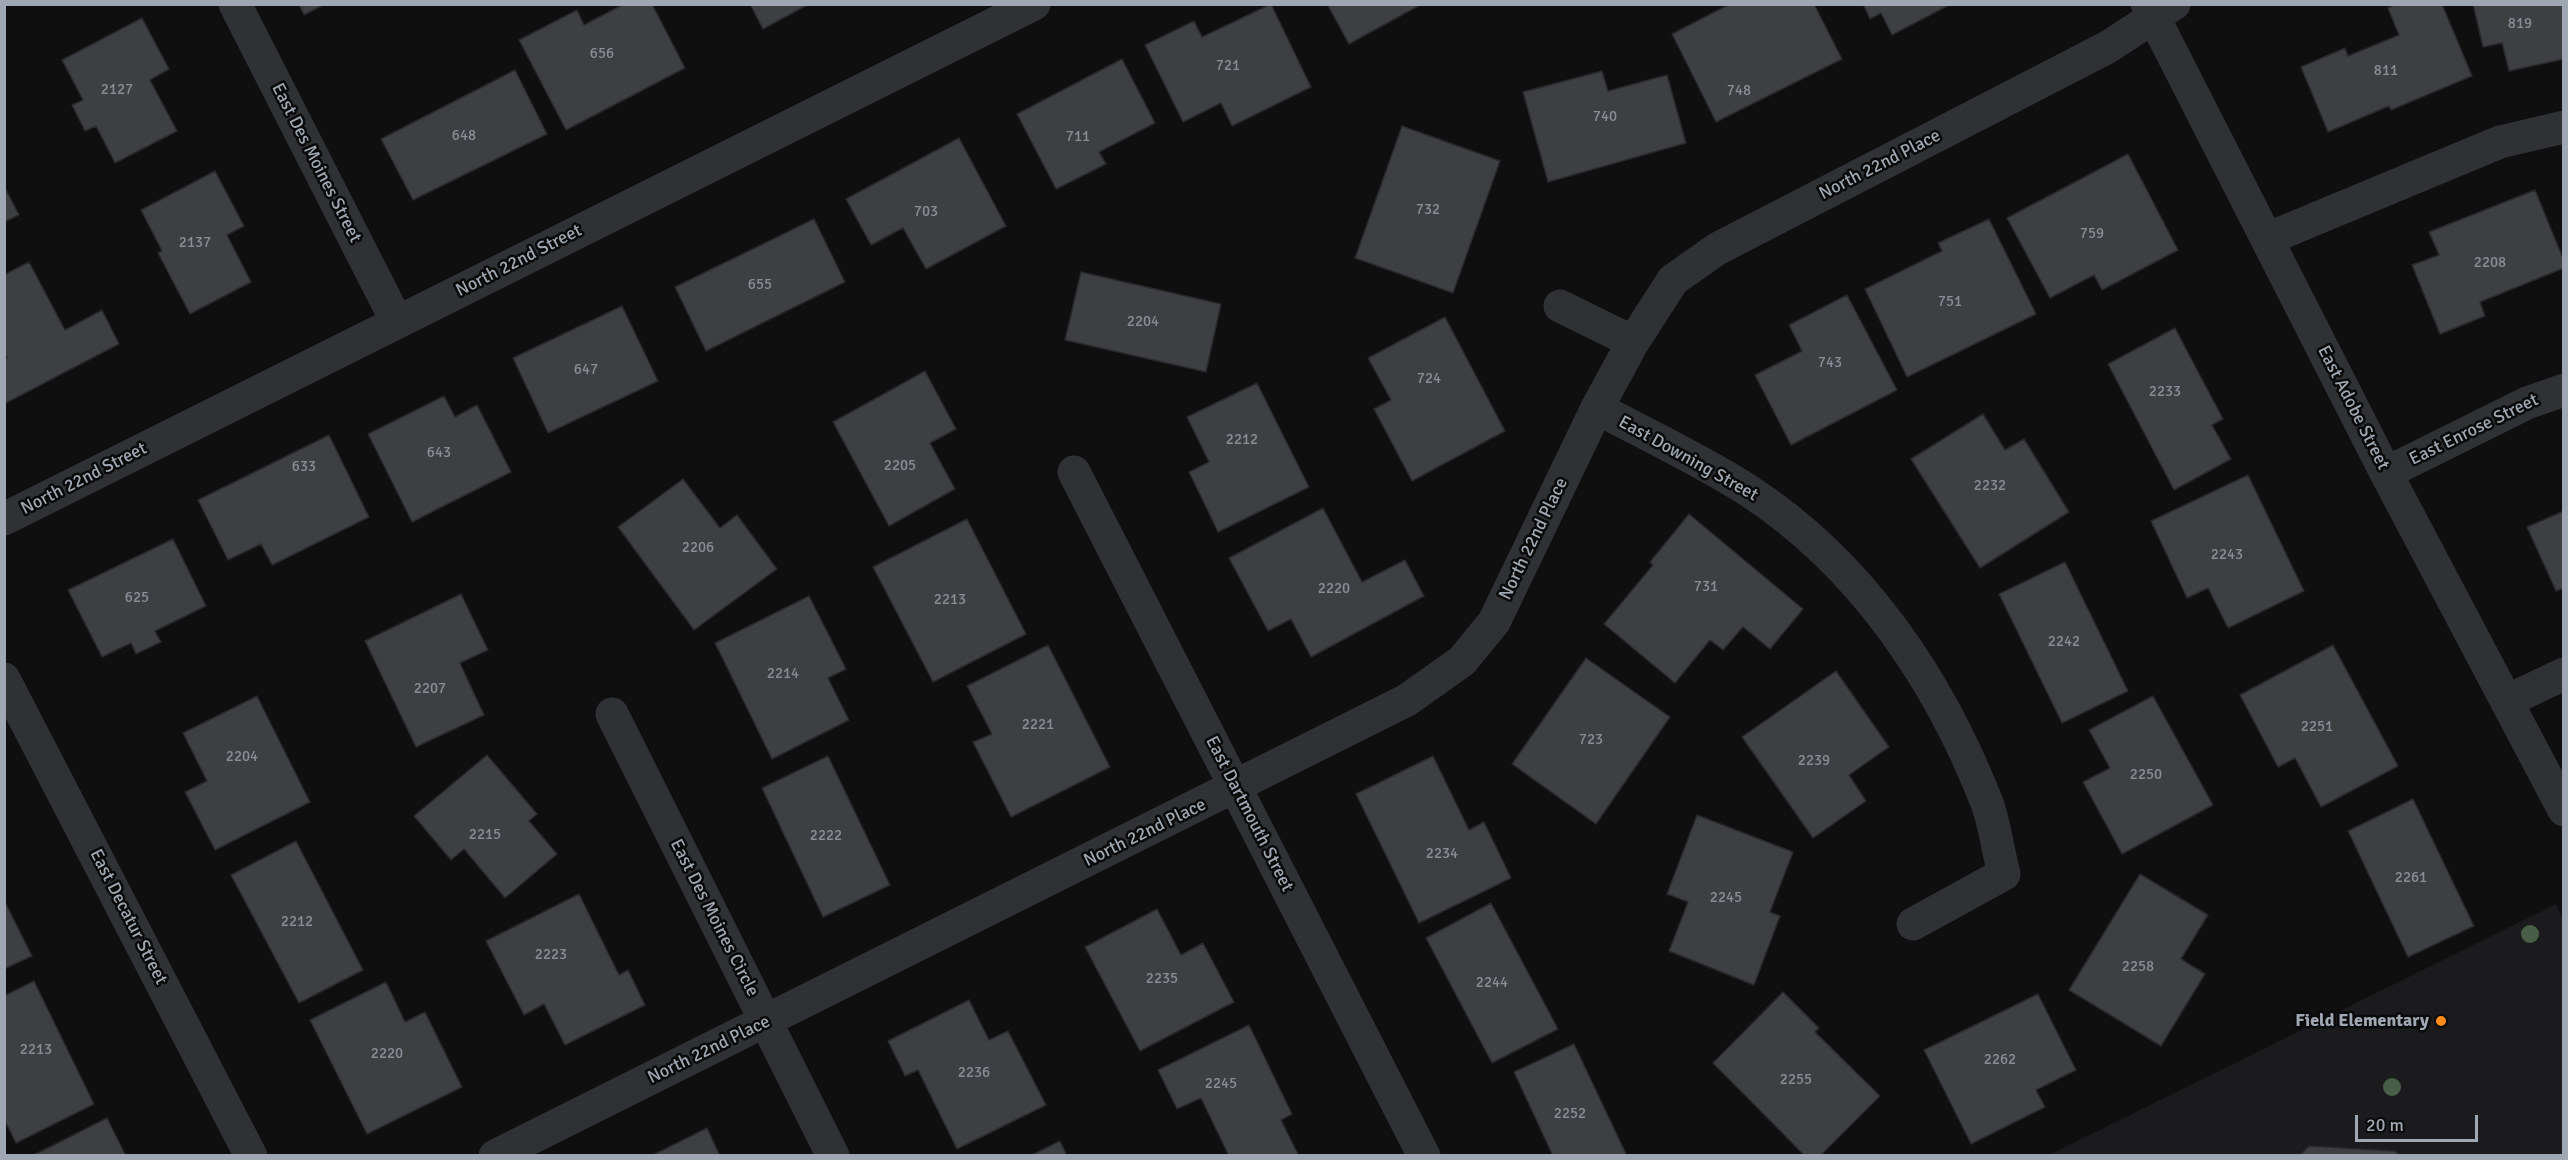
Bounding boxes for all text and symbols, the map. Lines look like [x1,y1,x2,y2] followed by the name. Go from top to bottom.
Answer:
[2508,15,2532,33] house number: 819
[590,45,614,63] house number: 656
[1216,57,1240,75] house number: 721
[2374,62,2398,80] house number: 811
[266,80,366,246] street label: East Des Moines Street
[101,81,133,99] house number: 2127
[1727,82,1751,100] house number: 748
[1593,108,1617,126] house number: 740
[1816,125,1944,205] street label: North 22nd Place
[452,127,476,145] house number: 648
[1066,128,1090,146] house number: 711
[1416,201,1440,219] house number: 732
[914,203,938,221] house number: 703
[452,220,586,302] street label: North 22nd Street
[2080,225,2104,243] house number: 759
[179,234,211,252] house number: 2137
[2474,254,2506,272] house number: 2208
[748,276,772,294] house number: 655
[1938,293,1962,311] house number: 751
[1127,313,1159,331] house number: 2204
[2312,342,2394,474] street label: East Adobe Street
[1818,354,1842,372] house number: 743
[574,361,598,379] house number: 647
[1417,370,1441,388] house number: 724
[2149,383,2181,401] house number: 2233
[2406,389,2542,471] street label: East Enrose Street
[1615,412,1761,506] street label: East Downing Street
[1226,431,1258,449] house number: 2212
[17,438,151,520] street label: North 22nd Street
[427,444,451,462] house number: 643
[884,457,916,475] house number: 2205
[292,458,316,476] house number: 633
[1495,474,1573,604] street label: North 22nd Place
[1974,477,2006,495] house number: 2232
[682,539,714,557] house number: 2206
[2211,546,2243,564] house number: 2243
[1694,578,1718,596] house number: 731
[1318,580,1350,598] house number: 2220
[125,589,149,607] house number: 625
[934,591,966,609] house number: 2213
[2048,633,2080,651] house number: 2242
[767,665,799,683] house number: 2214
[414,680,446,698] house number: 2207
[1022,716,1054,734] house number: 2221
[2301,718,2333,736] house number: 2251
[1579,731,1603,749] house number: 723
[1200,733,1298,895] street label: East Dartmouth Street
[226,748,258,766] house number: 2204
[1798,752,1830,770] house number: 2239
[2130,766,2162,784] house number: 2250
[1080,794,1210,872] street label: North 22nd Place
[469,826,501,844] house number: 2215
[810,827,842,845] house number: 2222
[665,836,763,1000] street label: East Des Moines Circle
[1426,845,1458,863] house number: 2234
[85,846,171,988] street label: East Decatur Street
[2395,869,2427,887] house number: 2261
[1710,889,1742,907] house number: 2245
[281,913,313,931] house number: 2212
[535,946,567,964] house number: 2223
[2122,958,2154,976] house number: 2258
[1146,970,1178,988] house number: 2235
[1476,974,1508,992] house number: 2244
[2295,1010,2429,1032] place label: Field Elementary
[644,1011,774,1089] street label: North 22nd Place
[2434,1014,2448,1028] marker: Field Elementary
[20,1041,52,1059] house number: 2213
[371,1045,403,1063] house number: 2220
[1984,1051,2016,1069] house number: 2262
[958,1064,990,1082] house number: 2236
[1780,1071,1812,1089] house number: 2255
[1205,1075,1237,1093] house number: 2245
[2358,1103,2481,1141] scale bar
[1554,1105,1586,1123] house number: 2252
[2366,1114,2404,1136] text: 20 m

